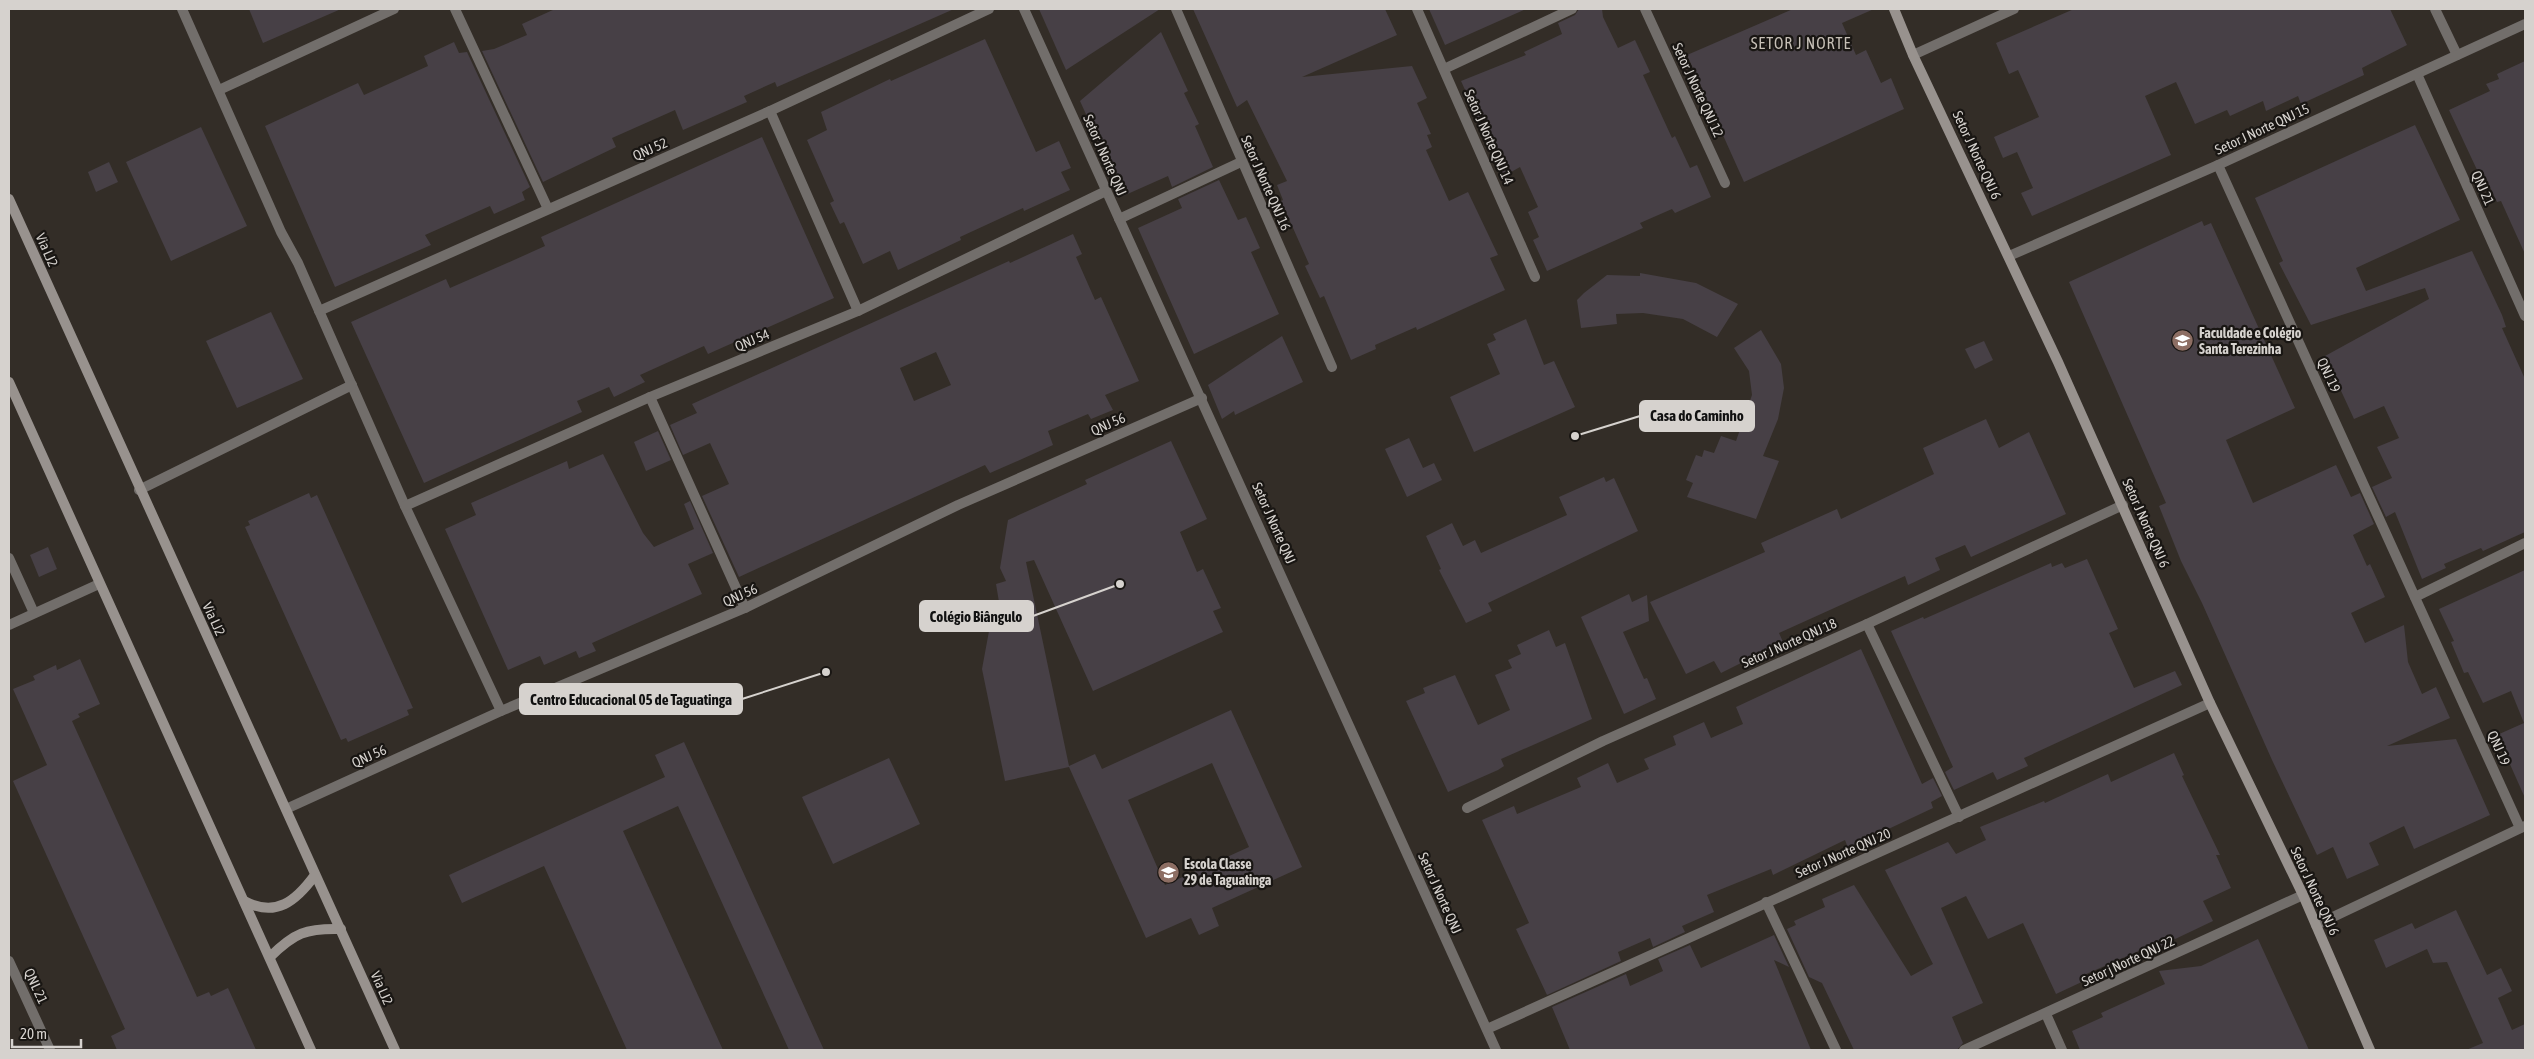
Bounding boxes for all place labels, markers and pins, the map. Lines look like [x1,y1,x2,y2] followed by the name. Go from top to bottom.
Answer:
[2199,325,2302,357] place label: Faculdade e Colégio Santa Terezinha
[2171,329,2195,353] school or university icon: Faculdade e Colégio Santa Terezinha
[1640,401,1754,431] callout: Casa do Caminho
[920,601,1033,631] callout: Colégio Biângulo
[520,684,742,714] callout: Centro Educacional 05 de Taguatinga
[1184,856,1272,888] place label: Escola Classe 29 de Taguatinga
[1156,860,1180,884] school or university icon: Escola Classe 29 de Taguatinga

